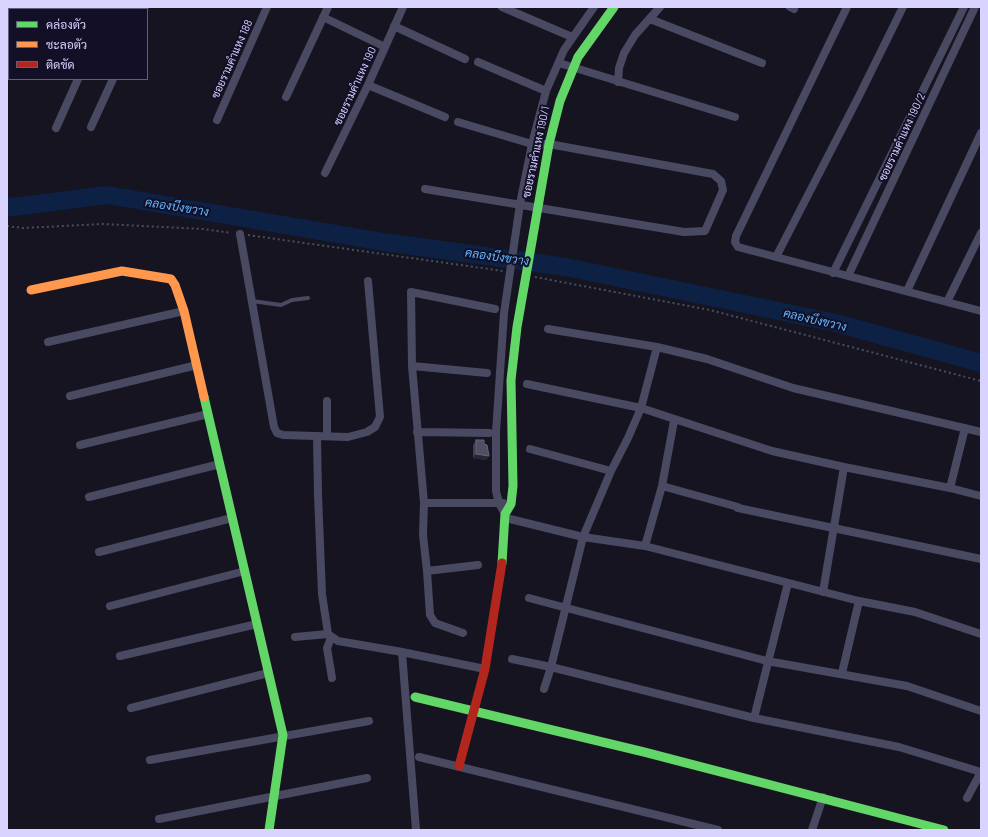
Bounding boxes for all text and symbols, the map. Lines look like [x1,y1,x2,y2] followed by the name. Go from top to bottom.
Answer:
[8,8,148,80] legend
[46,17,86,31] text: คล่องตัว
[209,18,255,100] street label: ซอยรามคำแหง 188
[46,37,87,51] text: ชะลอตัว
[331,45,379,127] street label: ซอยรามคำแหง 190
[46,57,75,71] text: ติดขัด
[876,91,928,183] street label: ซอยรามคำแหง 190/2
[520,105,552,199] street label: ซอยรามคำแหง 190/1
[144,195,210,219] water label: คลองบึงขวาง
[464,245,530,269] water label: คลองบึงขวาง
[782,306,848,334] water label: คลองบึงขวาง

